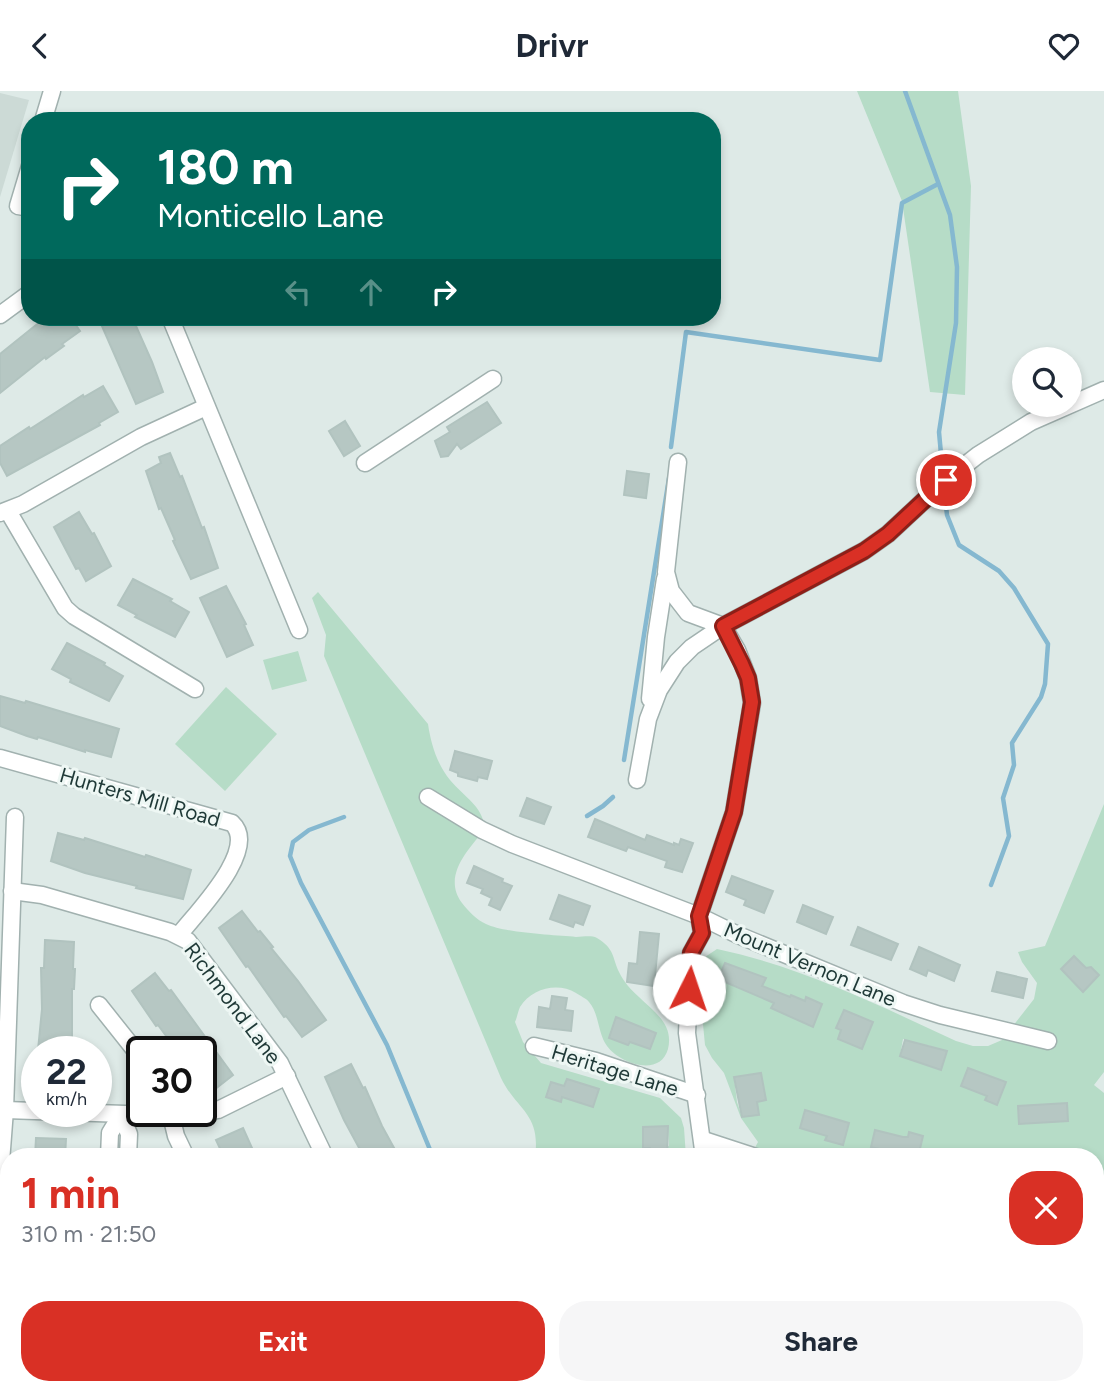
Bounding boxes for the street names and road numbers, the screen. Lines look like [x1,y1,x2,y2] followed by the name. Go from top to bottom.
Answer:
[57,762,223,832] street label: Hunters Mill Road
[720,916,900,1012] street label: Mount Vernon Lane
[179,938,287,1068] street label: Richmond Lane
[548,1039,682,1101] street label: Heritage Lane

